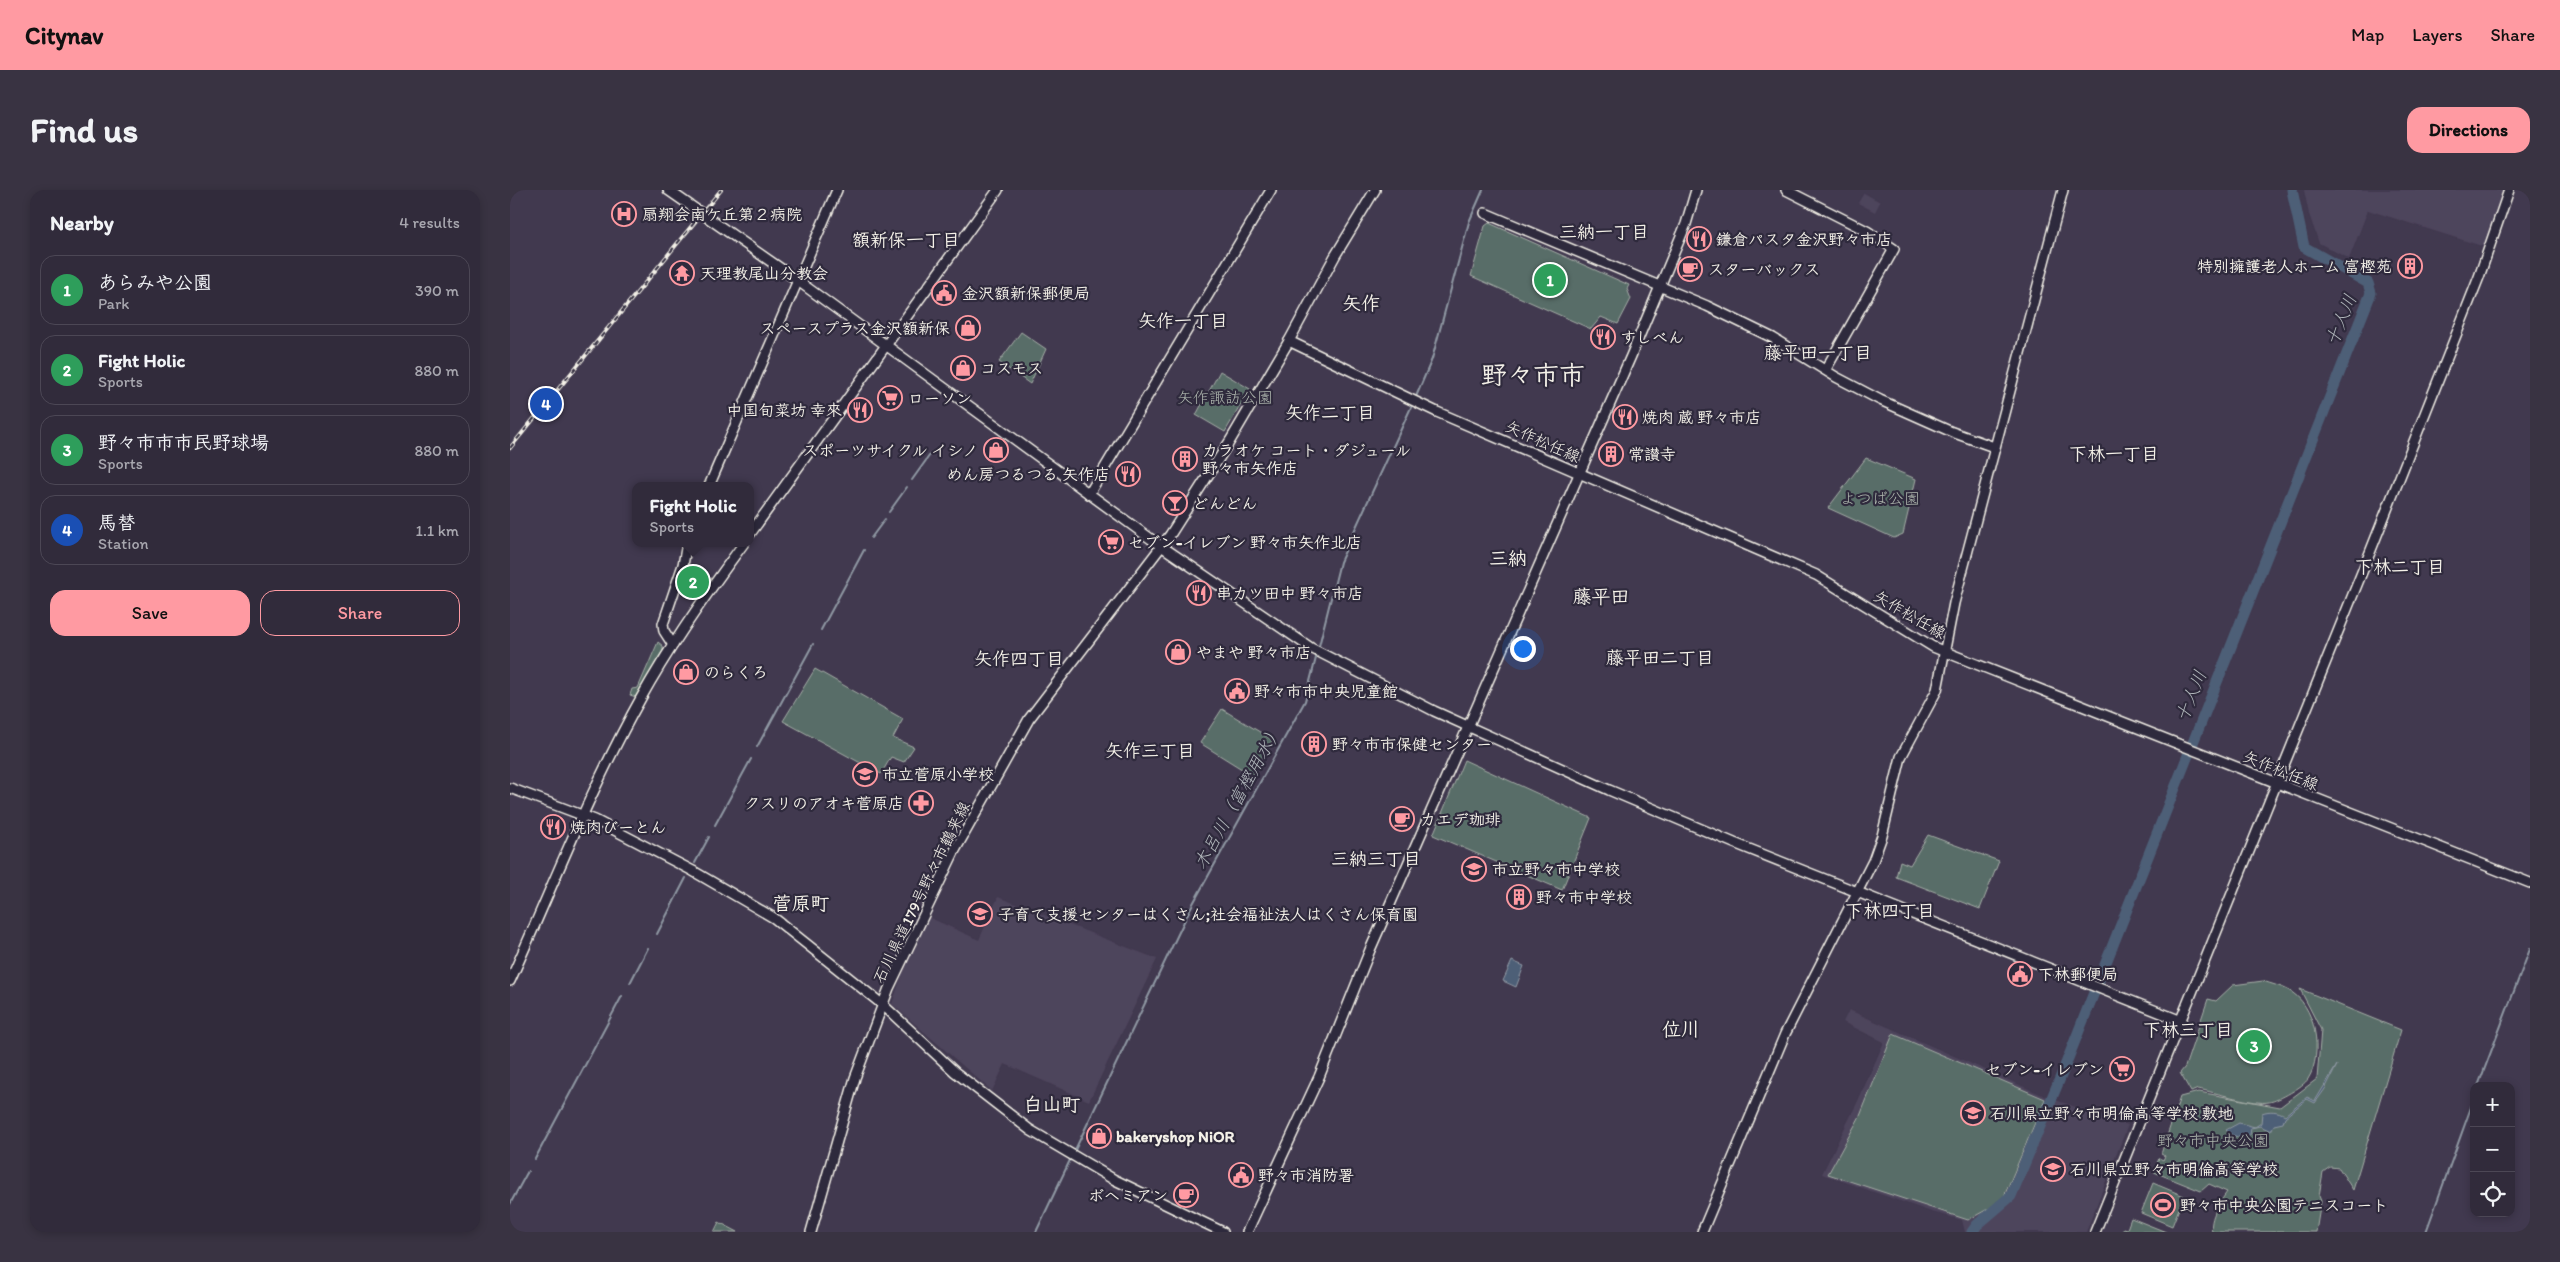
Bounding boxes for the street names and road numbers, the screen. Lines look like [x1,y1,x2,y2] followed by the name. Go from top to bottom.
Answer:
[1502,417,1583,466] street label: 矢作松任線
[1870,586,1949,643] street label: 矢作松任線
[2240,747,2321,794] street label: 矢作松任線
[869,798,974,986] street label: 石川県道179号野々市鶴来線

